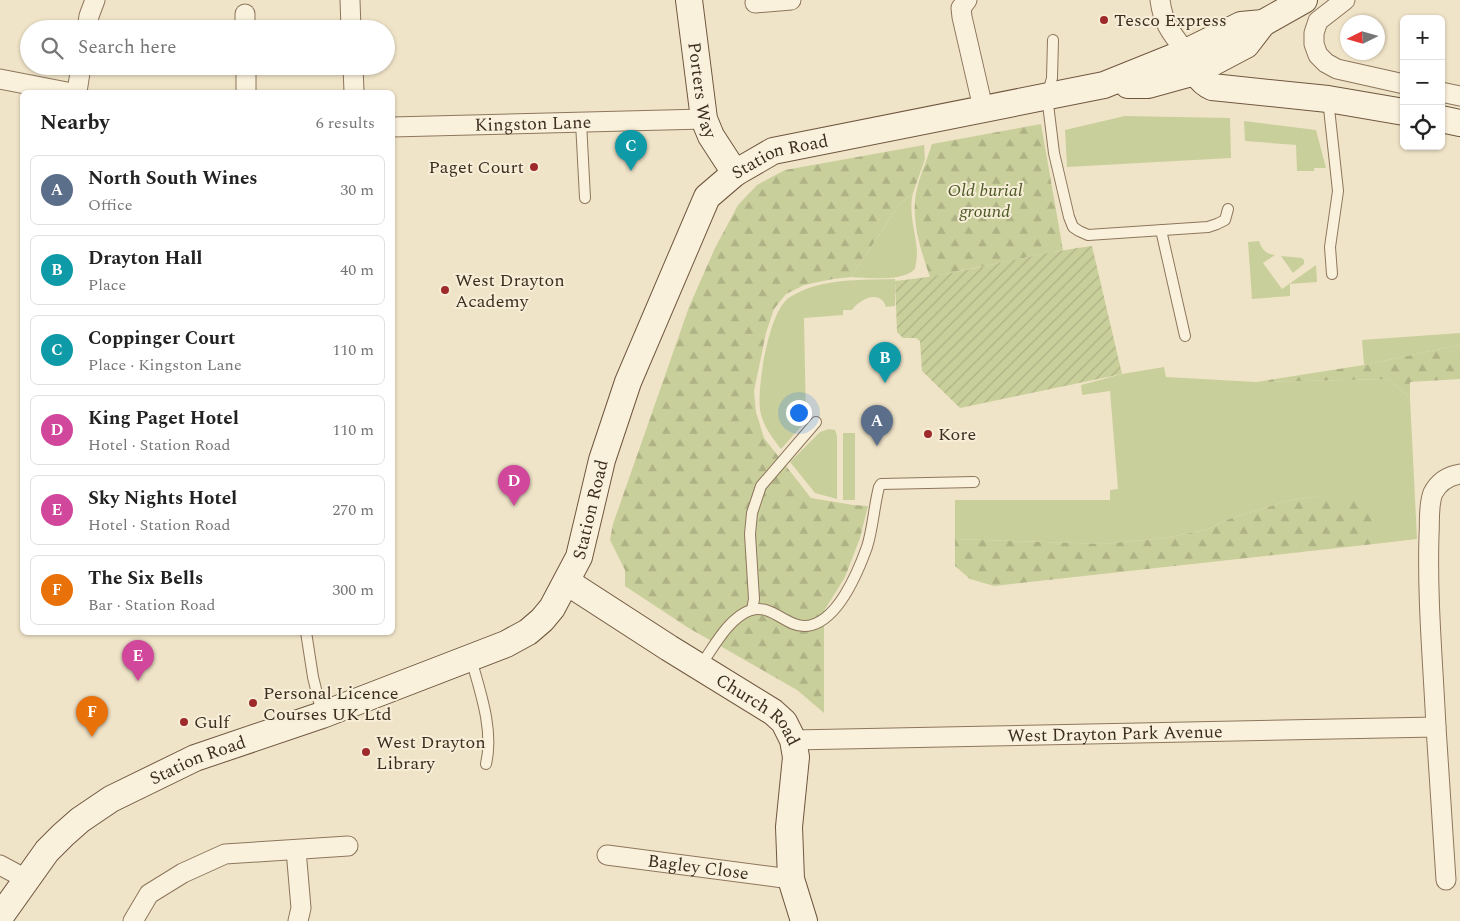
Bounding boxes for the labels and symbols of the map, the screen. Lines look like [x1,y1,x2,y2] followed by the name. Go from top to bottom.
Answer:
[1114,7,1227,34] place label: Tesco Express
[1098,14,1110,26] marker: Tesco Express
[1340,15,1385,60] north arrow
[681,40,724,144] street label: Porters Way
[474,108,592,138] street label: Kingston Lane
[726,127,830,186] street label: Station Road
[615,130,647,171] pin: C
[429,154,524,181] place label: Paget Court
[528,161,540,173] marker: Paget Court
[947,177,1023,225] park label: Old burial ground
[455,267,565,315] place label: West Drayton Academy
[439,284,451,296] marker: West Drayton Academy
[869,342,901,383] pin: B
[786,400,812,426] your location
[861,405,893,446] pin: A
[938,421,976,448] place label: Kore
[922,428,934,440] marker: Kore
[565,457,615,563] street label: Station Road
[498,465,530,506] pin: D
[122,640,154,681] pin: E
[710,666,807,750] street label: Church Road
[263,680,399,728] place label: Personal Licence Courses UK Ltd
[76,696,108,737] pin: F
[247,697,259,709] marker: Personal Licence Courses UK Ltd
[194,709,231,736] place label: Gulf
[178,716,190,728] marker: Gulf
[1007,718,1223,749] street label: West Drayton Park Avenue
[145,728,249,792] street label: Station Road
[376,729,486,777] place label: West Drayton Library
[360,746,372,758] marker: West Drayton Library
[646,847,751,887] street label: Bagley Close

